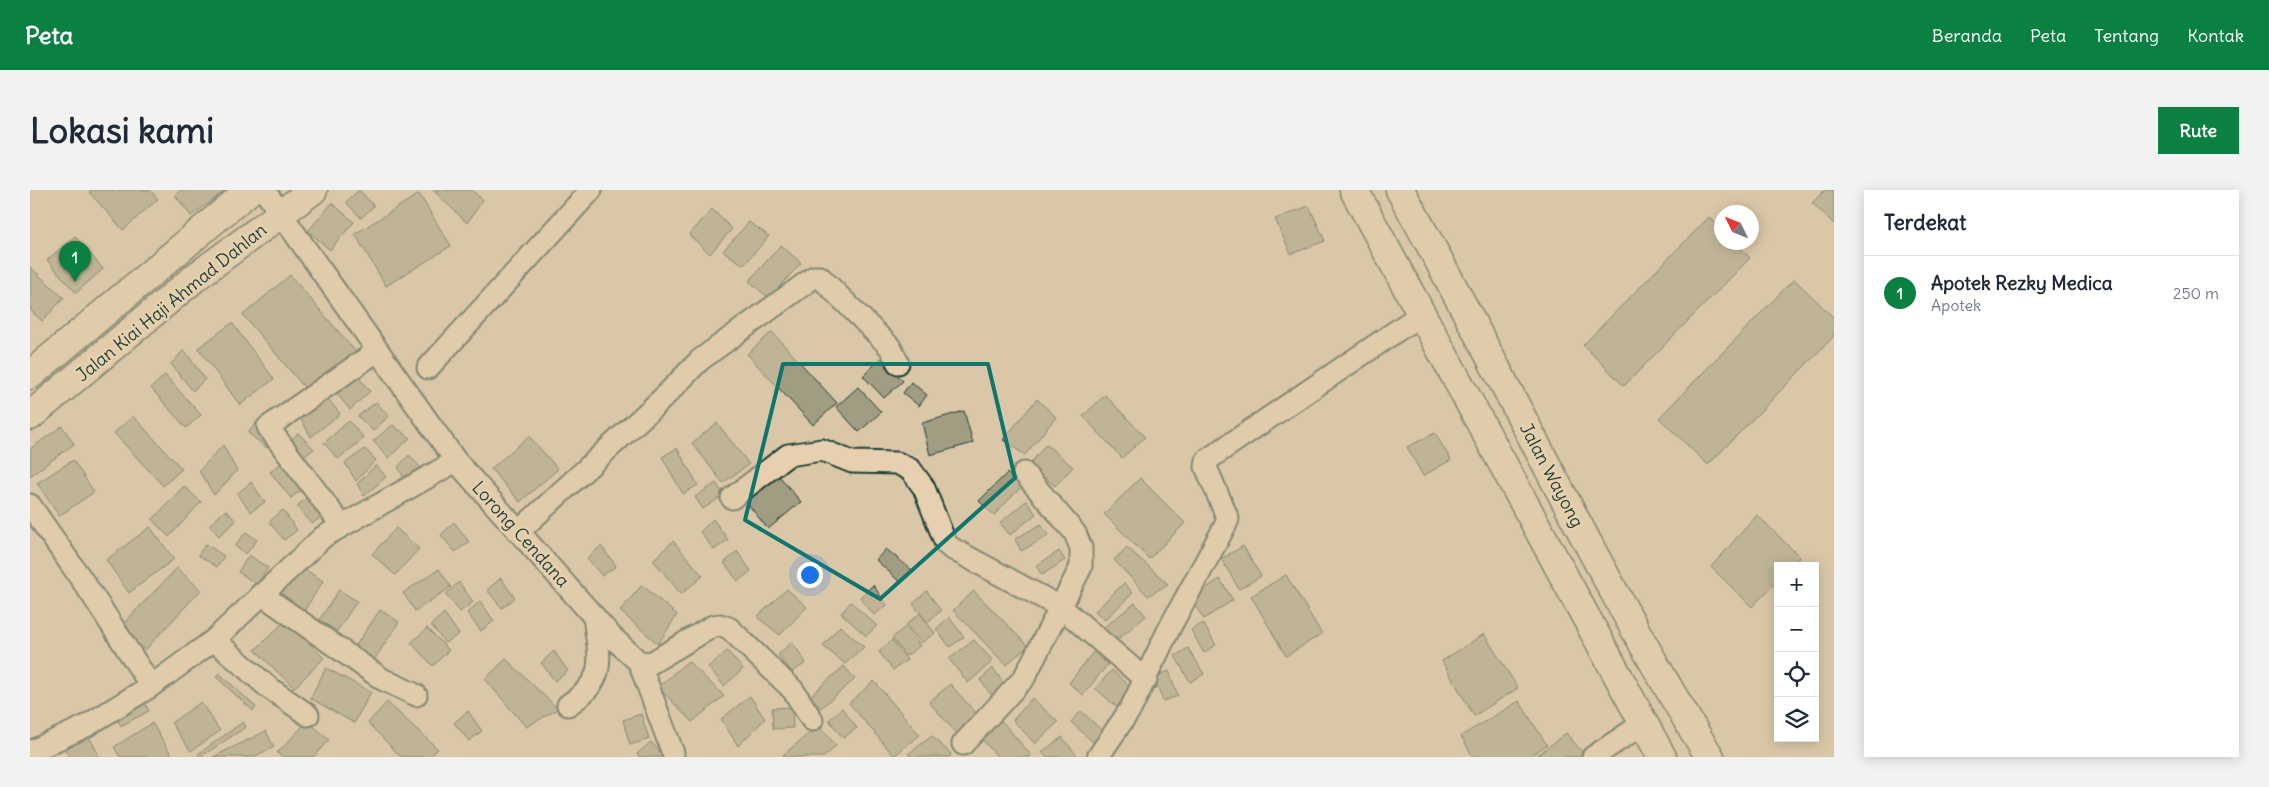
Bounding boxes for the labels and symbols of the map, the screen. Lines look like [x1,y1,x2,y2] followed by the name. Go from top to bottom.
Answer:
[1714,205,1759,250] north arrow
[71,218,271,386] street label: Jalan Kiai Haji Ahmad Dahlan
[59,241,91,282] pin: 1
[1515,419,1589,531] street label: Jalan Wayong
[467,476,575,592] street label: Lorong Cendana
[797,562,823,588] your location

